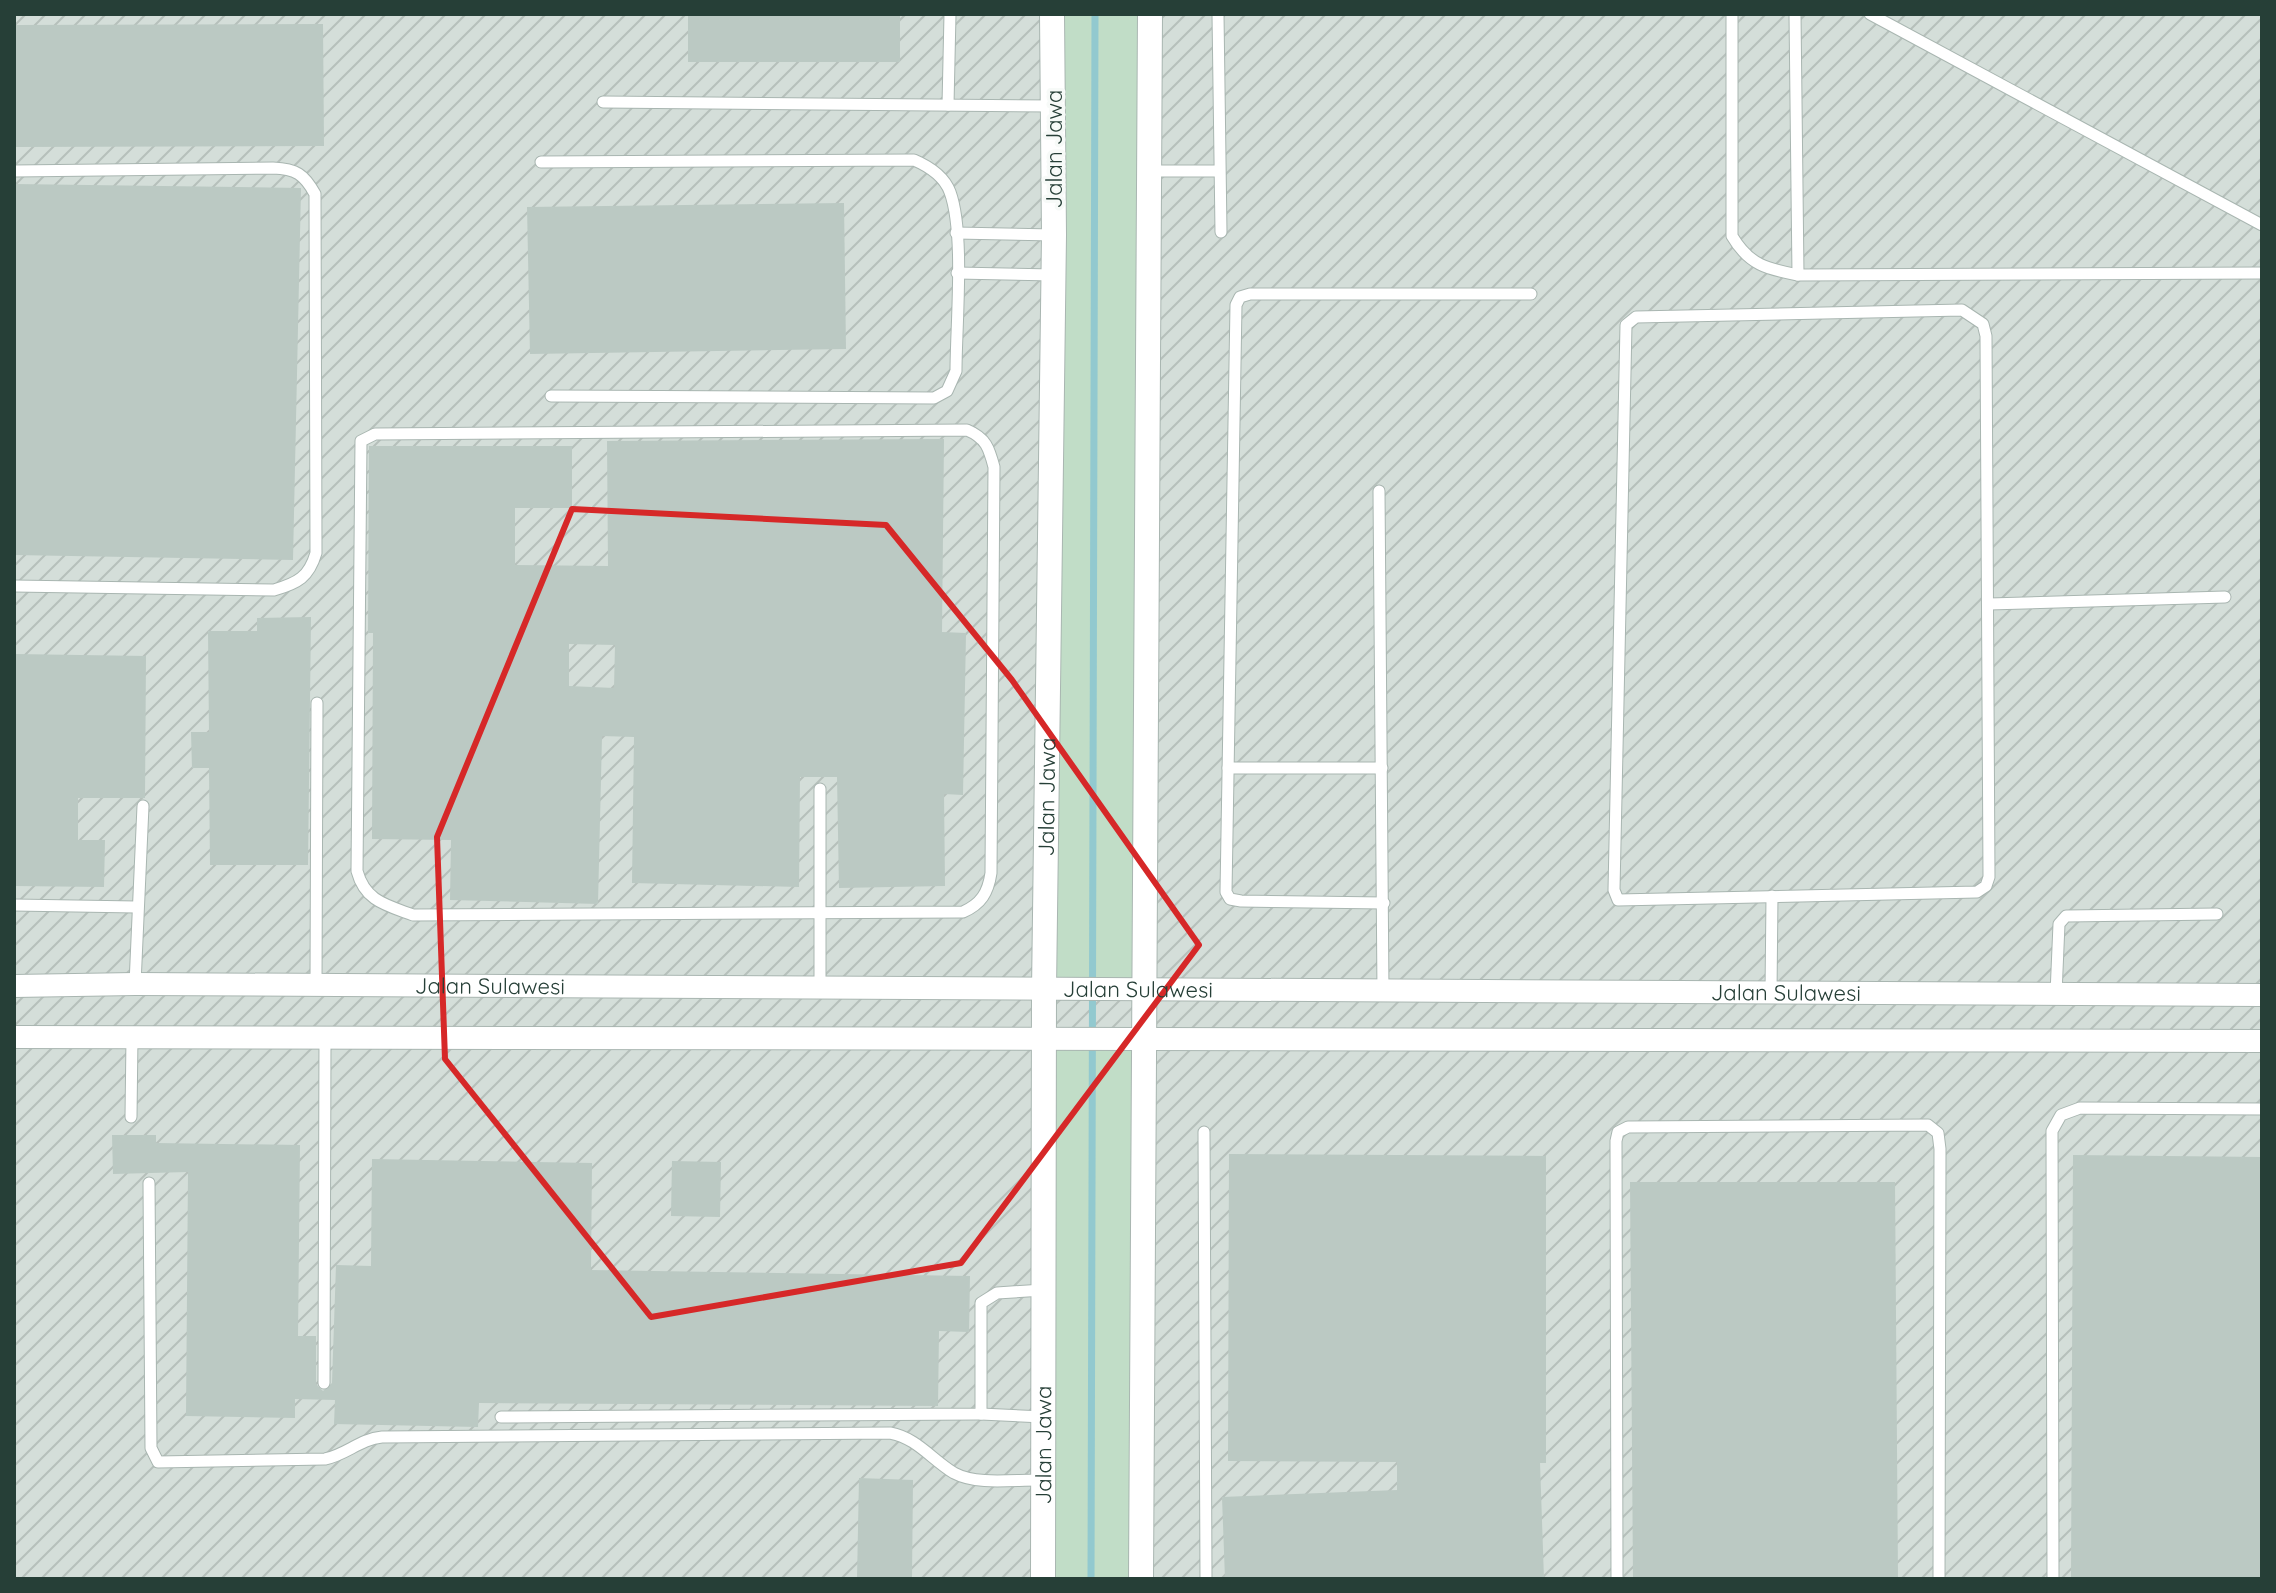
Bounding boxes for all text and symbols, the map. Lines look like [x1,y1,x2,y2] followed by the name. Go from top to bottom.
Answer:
[1040,90,1068,208] street label: Jalan Jawa
[1032,737,1061,857] street label: Jalan Jawa
[415,971,565,1000] street label: Jalan Sulawesi
[1063,975,1213,1004] street label: Jalan Sulawesi
[1711,978,1861,1007] street label: Jalan Sulawesi
[1029,1386,1057,1504] street label: Jalan Jawa

